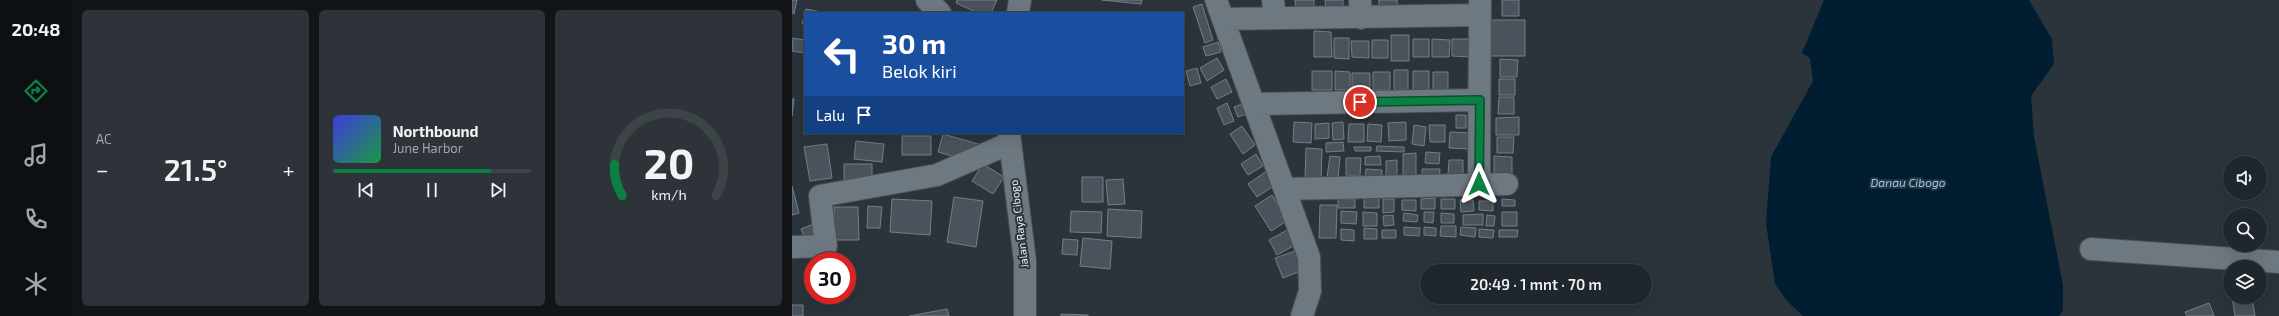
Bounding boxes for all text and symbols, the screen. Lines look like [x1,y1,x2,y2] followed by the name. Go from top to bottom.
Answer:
[11,18,61,40] text: 20:48
[882,26,946,60] text: 30 m
[816,28,868,80] icon: left
[882,60,957,82] text: Belok kiri
[22,77,50,105] icon: directions
[1343,85,1377,119] pin
[1349,91,1371,113] icon: arrive
[853,104,875,126] icon: arrive
[816,106,845,124] text: Lalu
[393,122,479,140] text: Northbound
[96,131,111,147] text: AC
[643,137,694,187] text: 20
[393,140,463,156] text: June Harbor
[22,141,50,169] icon: music
[164,151,228,187] text: 21.5°
[96,156,109,182] text: −
[283,156,295,182] text: +
[2223,156,2267,304] map controls
[2223,156,2267,200] button: sound
[1458,163,1500,205] position arrow
[1870,175,1946,189] water label: Danau Cibogo
[355,179,377,201] icon: previous
[421,179,443,201] icon: pause
[487,179,509,201] icon: next
[1007,179,1030,269] street label: Jalan Raya Cibogo
[651,186,686,203] text: km/h
[22,205,50,233] icon: phone
[2223,208,2267,252] button: search
[804,252,856,304] speed limit sign: 30
[2223,260,2267,304] button: layers
[22,270,50,298] icon: climate
[1470,275,1602,293] text: 20:49 · 1 mnt · 70 m

